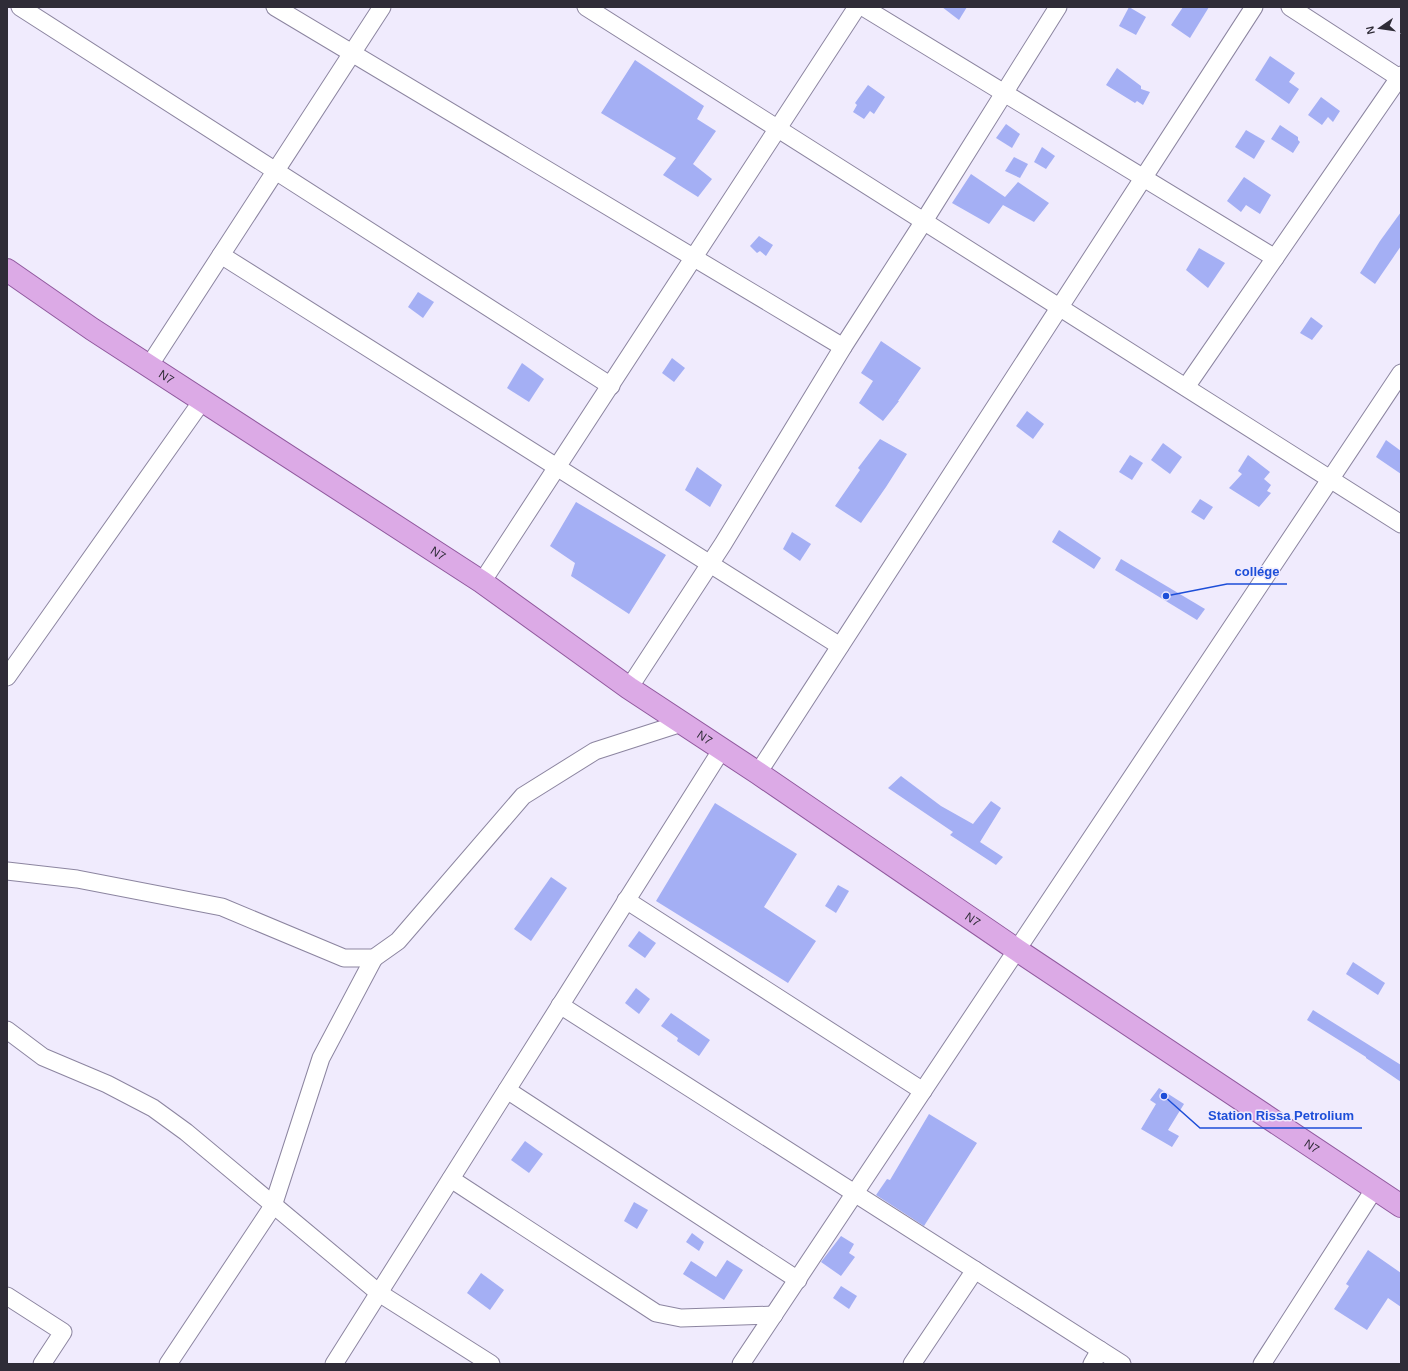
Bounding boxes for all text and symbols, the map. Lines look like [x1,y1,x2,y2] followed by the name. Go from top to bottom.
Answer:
[1360,8,1400,48] north arrow
[1364,25,1377,35] text: N
[156,367,177,387] street label: N7
[428,543,449,564] street label: N7
[1227,559,1287,584] callout: collége
[1235,564,1279,579] text: collége
[694,728,715,748] street label: N7
[962,910,983,930] street label: N7
[1200,1103,1362,1128] callout: Station Rissa Petrolium
[1208,1108,1354,1123] text: Station Rissa Petrolium
[1301,1136,1322,1157] street label: N7

